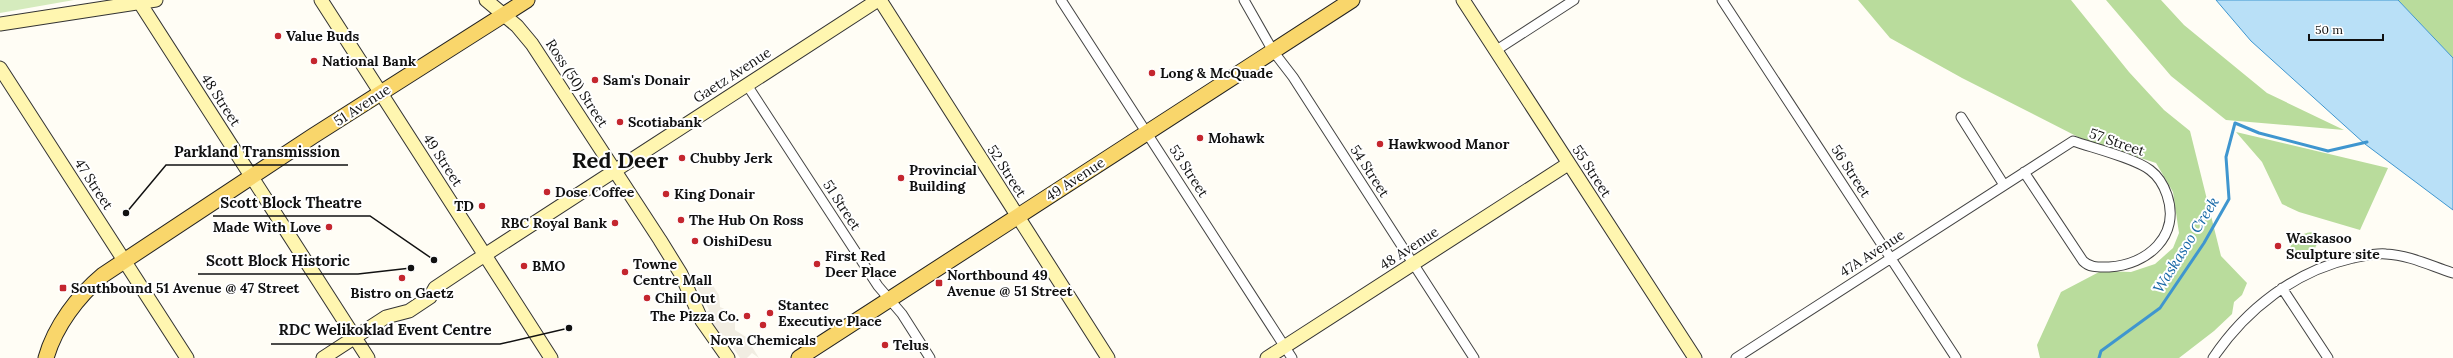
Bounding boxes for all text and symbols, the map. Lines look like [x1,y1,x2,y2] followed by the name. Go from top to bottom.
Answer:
[2309,16,2383,42] scale bar
[2315,22,2343,37] text: 50 m
[286,27,359,45] place label: Value Buds
[273,31,283,41] marker: Value Buds
[542,36,612,131] street label: Ross (50) Street
[690,43,775,107] street label: Gaetz Avenue
[322,52,417,70] place label: National Bank
[309,56,319,66] marker: National Bank
[1160,64,1273,82] place label: Long & McQuade
[1147,68,1157,78] marker: Long & McQuade
[197,70,245,130] street label: 48 Street
[603,71,691,89] place label: Sam's Donair
[590,75,600,85] marker: Sam's Donair
[330,80,394,130] street label: 51 Avenue
[628,113,703,131] place label: Scotiabank
[615,117,625,127] marker: Scotiabank
[2087,124,2148,160] street label: 57 Street
[1208,129,1265,147] place label: Mohawk
[419,130,467,190] street label: 49 Street
[1195,133,1205,143] marker: Mohawk
[1388,135,1510,153] place label: Hawkwood Manor
[166,138,348,165] callout: Parkland Transmission
[1375,139,1385,149] marker: Hawkwood Manor
[1165,141,1213,201] street label: 53 Street
[1827,141,1875,201] street label: 56 Street
[174,142,340,161] text: Parkland Transmission
[984,142,1031,201] street label: 52 Street
[1346,142,1394,201] street label: 54 Street
[1568,142,1616,201] street label: 55 Street
[572,146,669,174] district label: Red Deer
[690,149,773,167] place label: Chubby Jerk
[677,153,687,163] marker: Chubby Jerk
[1042,153,1108,205] street label: 49 Avenue
[71,155,117,213] street label: 47 Street
[909,161,978,195] place label: Provincial Building
[896,173,906,183] marker: Provincial Building
[819,177,865,234] street label: 51 Street
[555,183,635,201] place label: Dose Coffee
[674,185,755,203] place label: King Donair
[542,187,552,197] marker: Dose Coffee
[213,189,370,216] callout: Scott Block Theatre
[661,189,671,199] marker: King Donair
[220,193,362,212] text: Scott Block Theatre
[2148,193,2223,296] water label: Waskasoo Creek
[454,197,474,215] place label: TD
[477,201,487,211] marker: TD
[689,211,804,229] place label: The Hub On Ross
[501,214,608,232] place label: RBC Royal Bank
[676,215,686,225] marker: The Hub On Ross
[213,218,321,236] place label: Made With Love
[610,218,620,228] marker: RBC Royal Bank
[324,222,334,232] marker: Made With Love
[1376,222,1442,274] street label: 48 Avenue
[1836,225,1908,281] street label: 47A Avenue
[2286,229,2380,263] place label: Waskasoo Sculpture site
[703,232,772,250] place label: OishiDesu
[690,236,700,246] marker: OishiDesu
[2273,241,2283,251] marker: Waskasoo Sculpture site
[198,247,358,274] callout: Scott Block Historic
[825,247,897,281] place label: First Red Deer Place
[206,251,350,270] text: Scott Block Historic
[633,255,713,289] place label: Towne Centre Mall
[532,257,566,275] place label: BMO
[812,259,822,269] marker: First Red Deer Place
[519,261,529,271] marker: BMO
[947,266,1073,300] place label: Northbound 49 Avenue @ 51 Street
[620,267,630,277] marker: Towne Centre Mall
[397,273,407,283] marker: Bistro on Gaetz
[934,278,944,288] marker: Northbound 49 Avenue @ 51 Street
[71,279,300,297] place label: Southbound 51 Avenue @ 47 Street
[58,283,68,293] marker: Southbound 51 Avenue @ 47 Street
[350,284,454,302] place label: Bistro on Gaetz
[655,289,716,307] place label: Chill Out
[642,293,652,303] marker: Chill Out
[778,296,882,330] place label: Stantec Executive Place
[650,307,739,325] place label: The Pizza Co.
[765,308,775,318] marker: Stantec Executive Place
[742,311,752,321] marker: The Pizza Co.
[271,317,500,344] callout: RDC Welikoklad Event Centre
[278,320,492,339] text: RDC Welikoklad Event Centre
[758,320,768,330] marker: Nova Chemicals
[710,331,816,349] place label: Nova Chemicals
[893,336,929,354] place label: Telus
[880,340,890,350] marker: Telus

